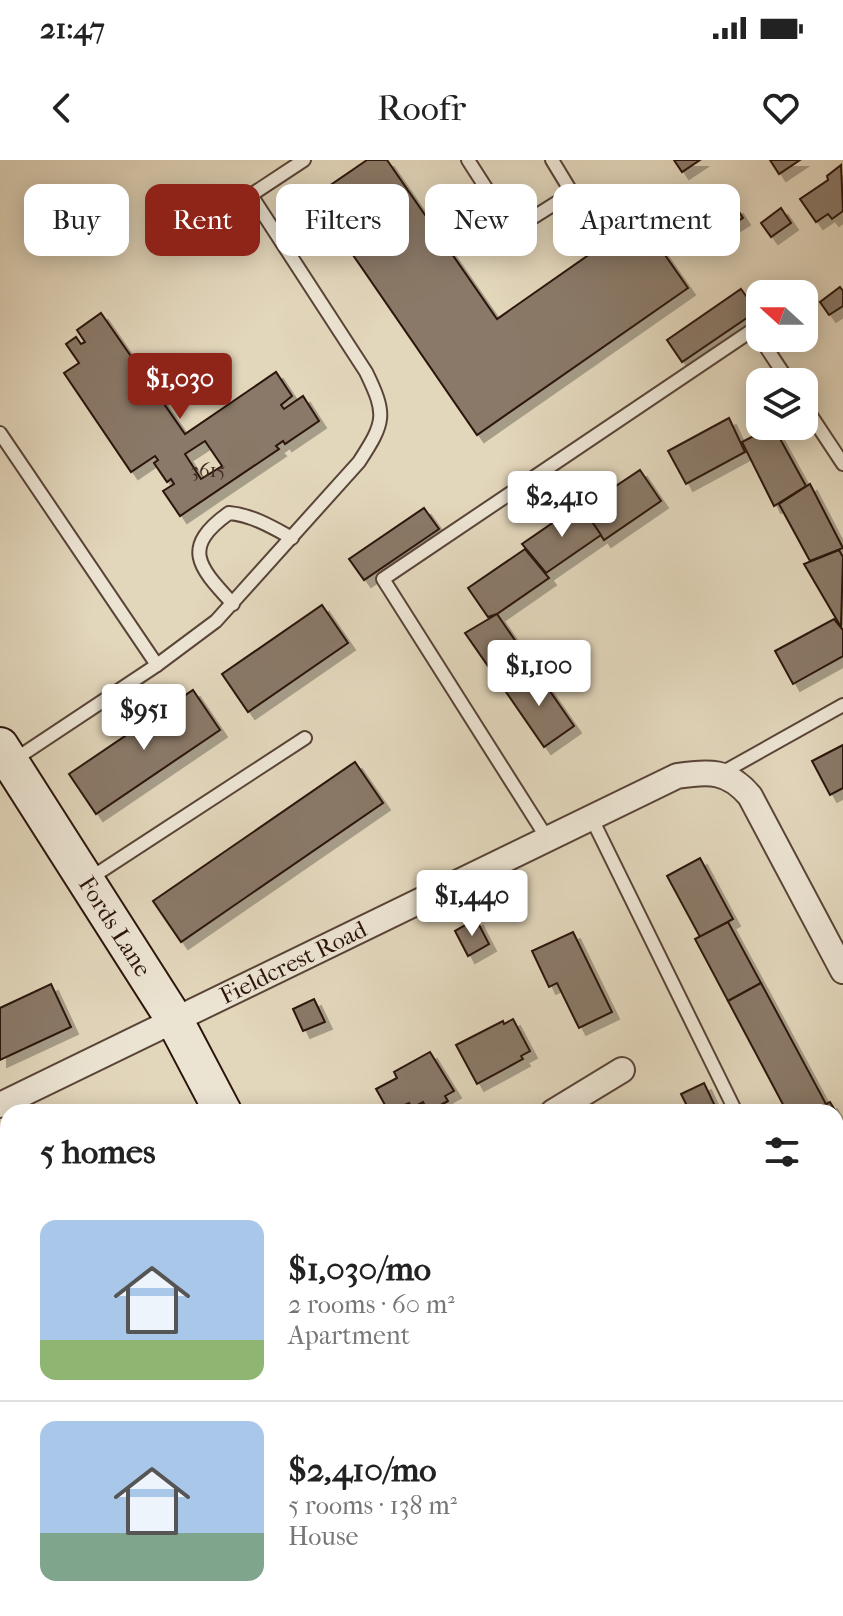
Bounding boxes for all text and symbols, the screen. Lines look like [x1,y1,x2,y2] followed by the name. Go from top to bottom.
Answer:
[40,11,105,46] text: 21:47
[40,86,84,130] icon: back
[759,86,803,130] icon: heart
[377,87,466,129] text: Roofr
[24,184,129,256] chip: Buy
[145,184,260,256] chip: Rent
[276,184,409,256] chip: Filters
[425,184,537,256] chip: New
[553,184,740,256] chip: Apartment
[746,280,818,352] north arrow
[746,280,818,440] map controls
[115,353,245,421] pin: $1,030
[146,363,214,394] text: $1,030
[746,368,818,440] button: layers
[191,459,225,482] house number: 3615
[497,471,627,539] pin: $2,410
[526,481,598,512] text: $2,410
[474,640,604,708] pin: $1,100
[506,650,572,681] text: $1,100
[97,684,191,752] pin: $951
[120,694,168,725] text: $951
[407,870,537,938] pin: $1,440
[73,871,157,982] street label: Fords Lane
[435,880,509,911] text: $1,440
[215,915,372,1010] street label: Fieldcrest Road
[760,1130,804,1174] icon: filters
[40,1132,155,1172] text: 5 homes
[288,1249,431,1289] text: $1,030/mo
[104,1252,200,1348] icon: home
[288,1289,455,1320] text: 2 rooms · 60 m²
[288,1320,410,1351] text: Apartment
[288,1450,437,1490] text: $2,410/mo
[104,1453,200,1549] icon: home
[288,1490,457,1521] text: 5 rooms · 138 m²
[288,1521,358,1552] text: House

